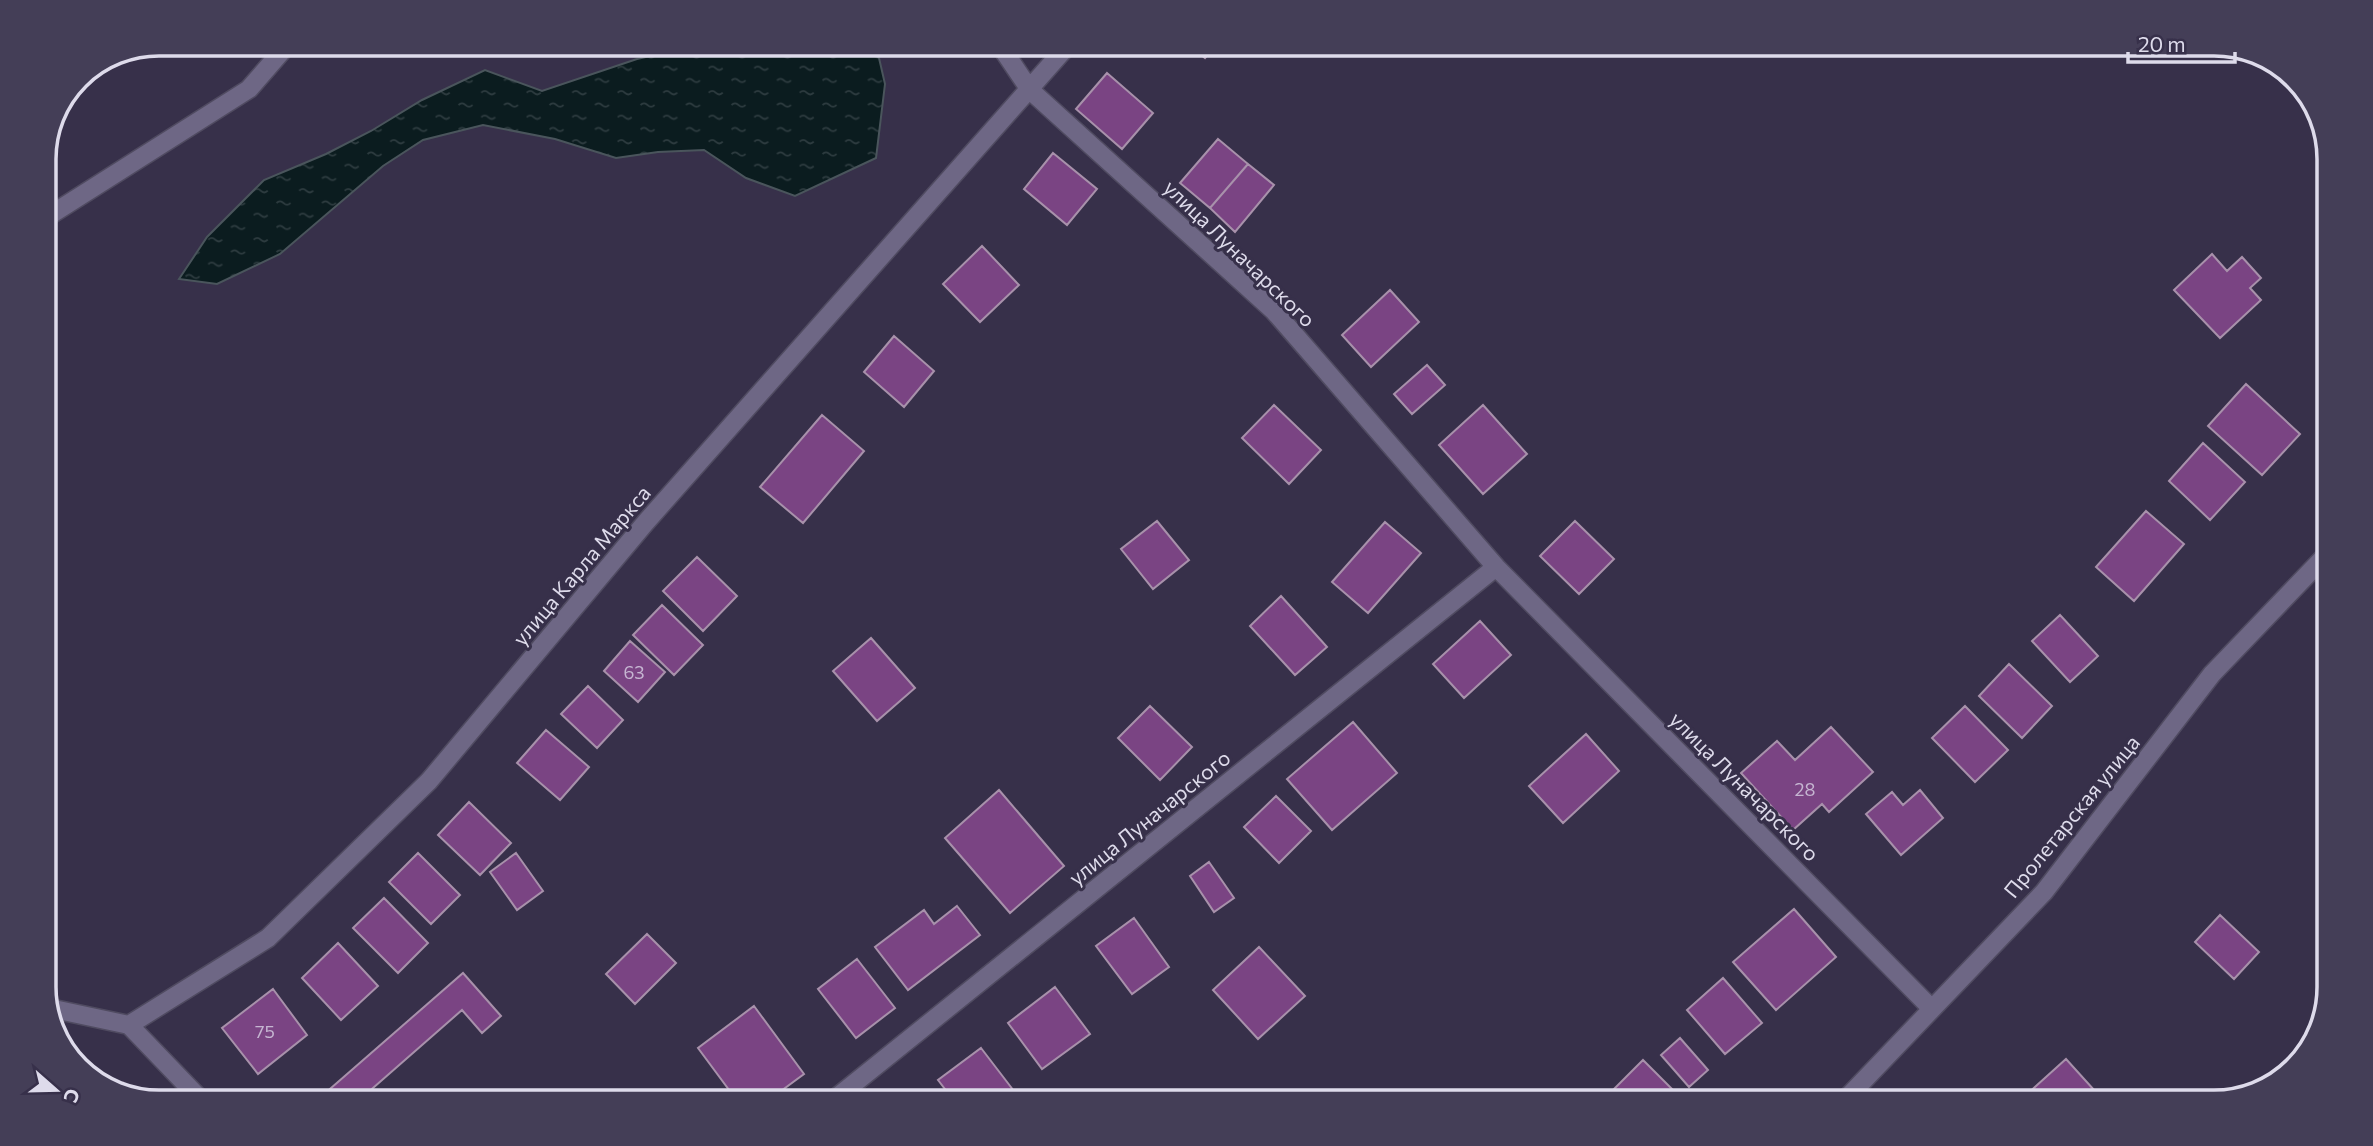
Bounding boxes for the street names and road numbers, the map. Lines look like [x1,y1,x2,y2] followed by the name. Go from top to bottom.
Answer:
[1159,174,1321,332] street label: улица Луначарского
[507,480,655,650] street label: улица Карла Маркса
[1665,706,1825,866] street label: улица Луначарского
[1998,730,2144,902] street label: Пролетарская улица
[1063,744,1235,890] street label: улица Луначарского

